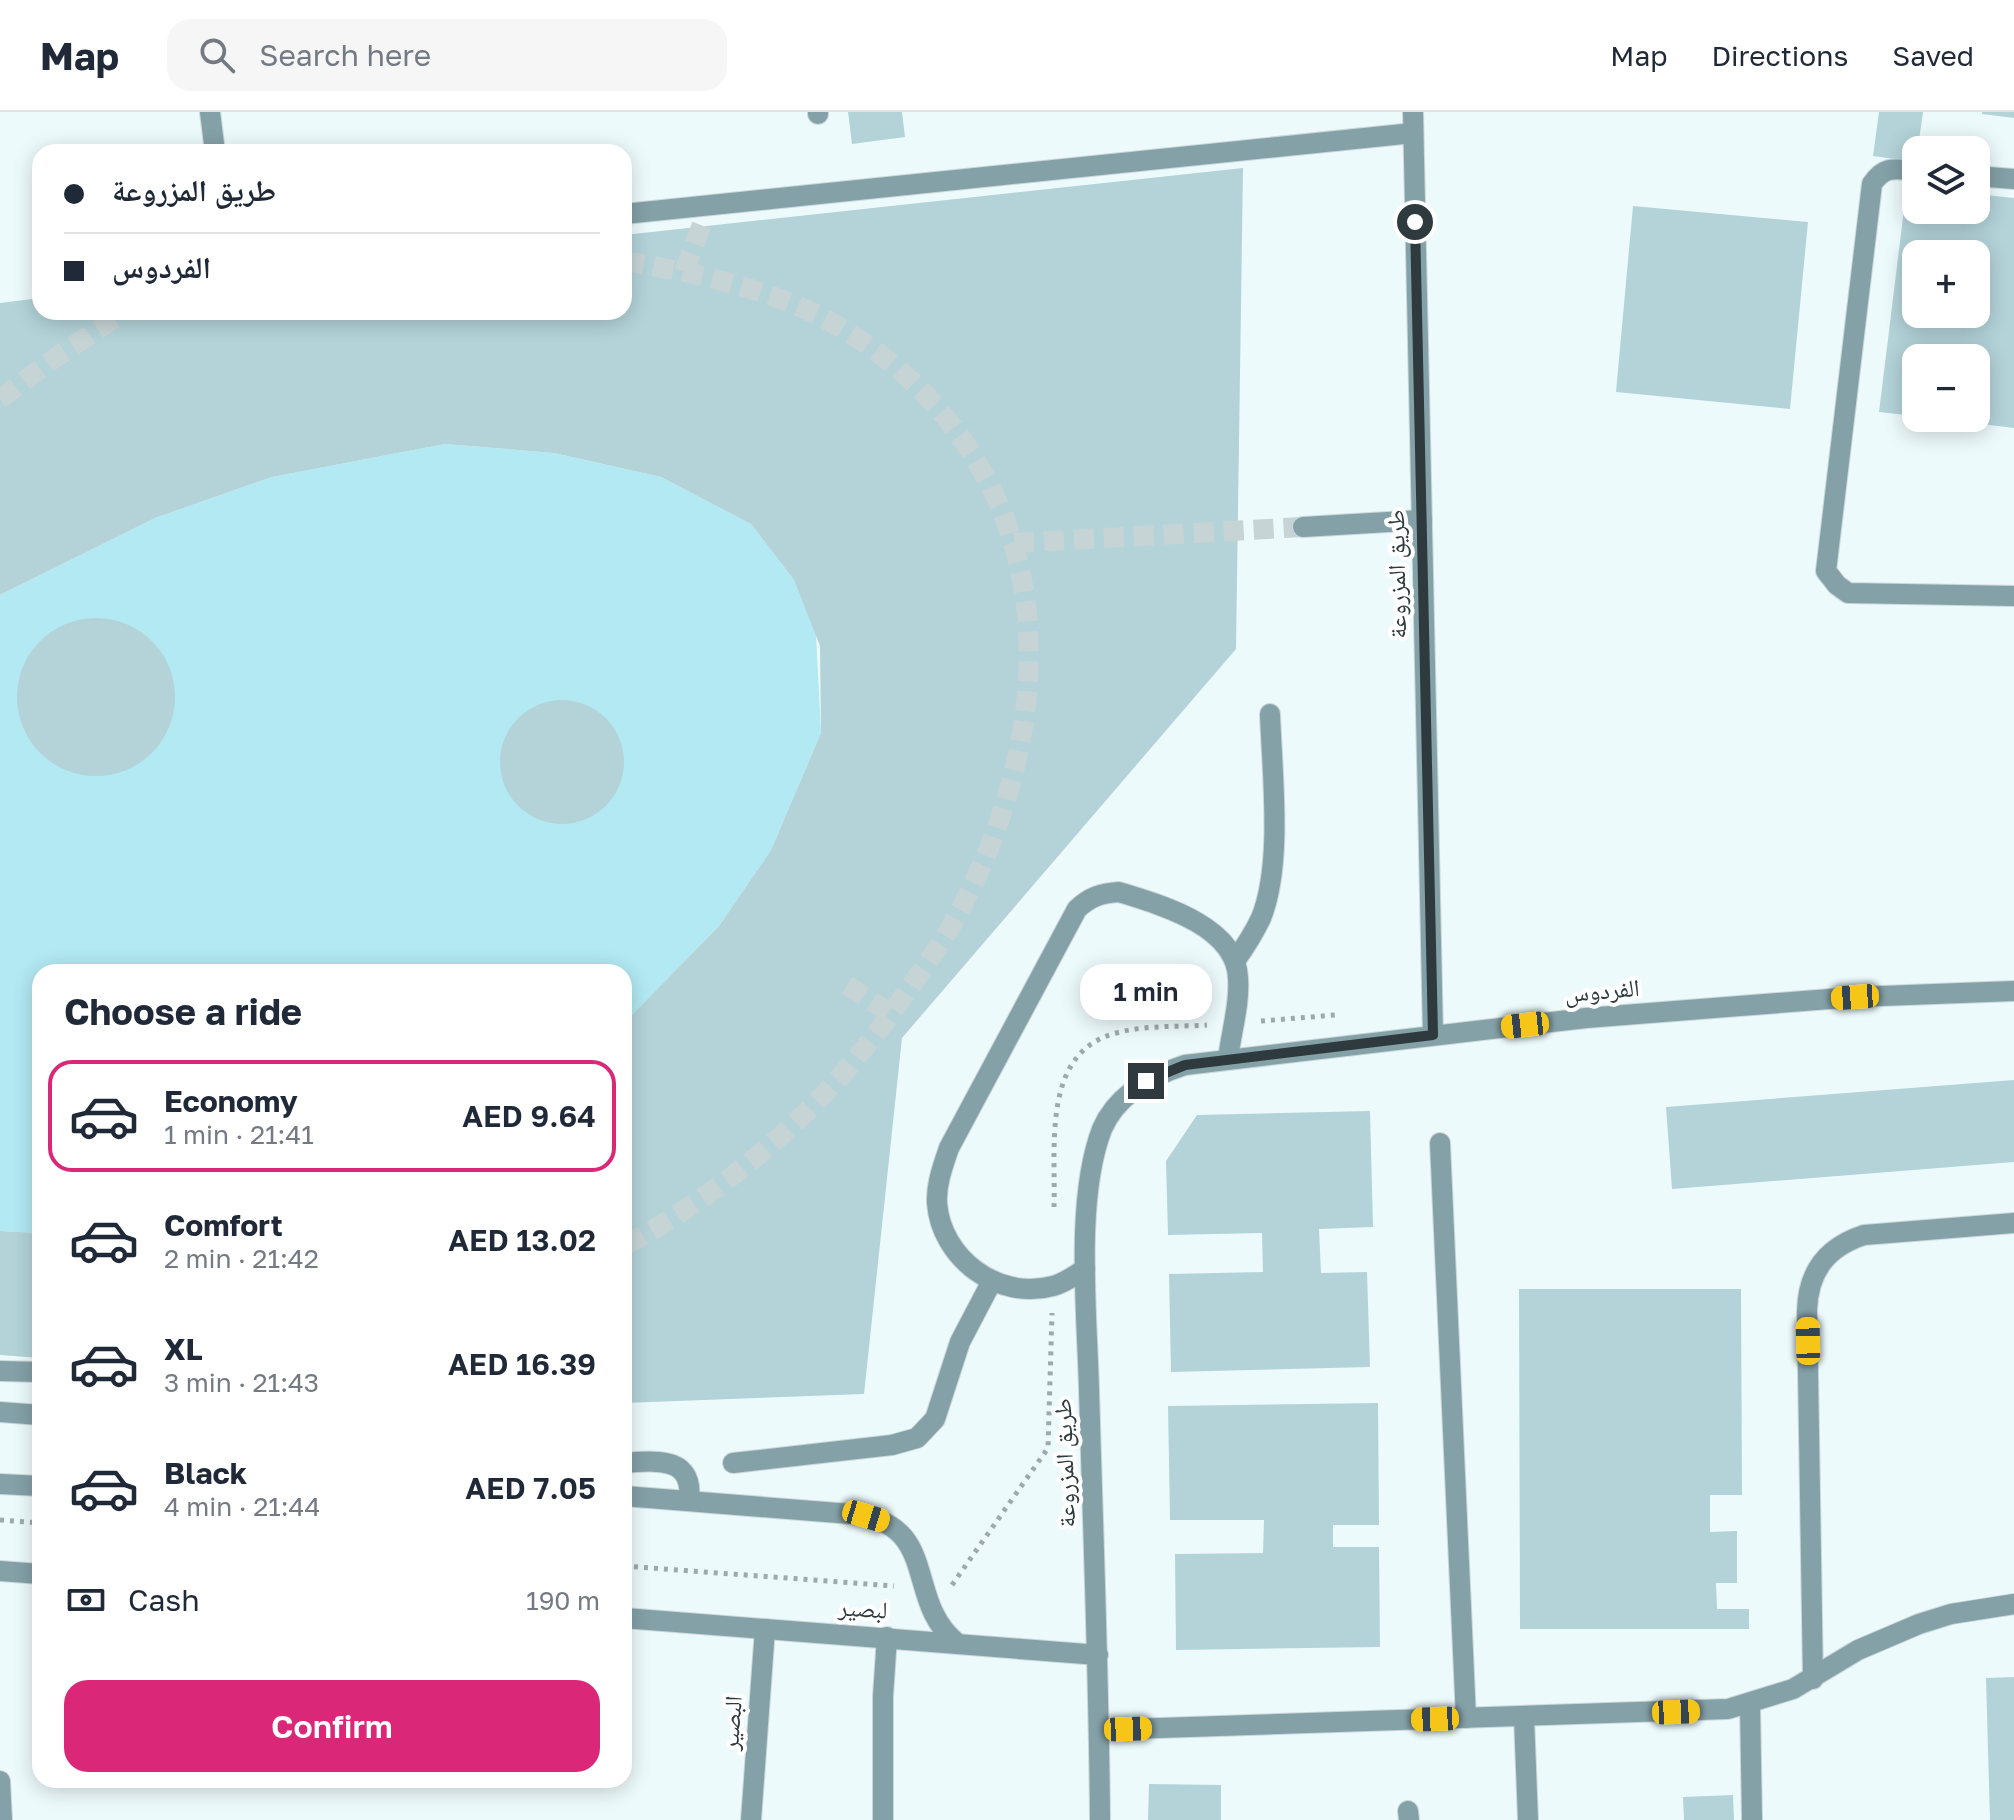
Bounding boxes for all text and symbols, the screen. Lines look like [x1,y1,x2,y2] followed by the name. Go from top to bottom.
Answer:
[167,19,727,91] search box
[40,33,119,78] text: Map
[195,33,239,77] icon: search
[259,37,431,73] text: Search here
[1610,39,1667,72] text: Map
[1711,39,1848,72] text: Directions
[1892,39,1974,72] text: Saved
[1902,136,1990,432] map controls
[1902,136,1990,224] button: layers
[112,172,276,208] text: طريق المزروعة
[1397,204,1433,240] route start
[1902,240,1990,328] button: +
[112,249,211,285] text: الفردوس
[1902,344,1990,432] button: −
[1380,509,1412,639] street label: طريق المزروعة
[1080,965,1212,1021] callout: 1 min
[1563,972,1641,1008] street label: الفردوس
[1113,976,1179,1007] text: 1 min
[1830,983,1880,1011] car
[64,990,302,1033] text: Choose a ride
[1500,1011,1550,1039] car
[1128,1063,1164,1099] route end
[68,1080,140,1152] icon: car
[164,1083,298,1119] text: Economy
[462,1098,596,1134] text: AED 9.64
[164,1119,314,1150] text: 1 min · 21:41
[68,1204,140,1276] icon: car
[164,1207,283,1243] text: Comfort
[448,1222,596,1258] text: AED 13.02
[164,1243,319,1274] text: 2 min · 21:42
[1796,1317,1820,1365] car
[68,1328,140,1400] icon: car
[164,1331,203,1367] text: XL
[448,1346,596,1382] text: AED 16.39
[164,1367,319,1398] text: 3 min · 21:43
[1047,1398,1081,1528] street label: طريق المزروعة
[68,1452,140,1524] icon: car
[164,1455,247,1491] text: Black
[465,1470,596,1506] text: AED 7.05
[164,1491,320,1522] text: 4 min · 21:44
[840,1498,892,1534] car
[64,1578,108,1622] icon: cash
[128,1582,200,1618] text: Cash
[526,1585,600,1616] text: 190 m
[837,1591,889,1624] street label: لبصير
[64,1680,600,1772] button: Confirm
[714,1695,748,1752] street label: البصير
[1652,1699,1700,1725] car
[1411,1706,1459,1732] car
[1104,1716,1152,1742] car

